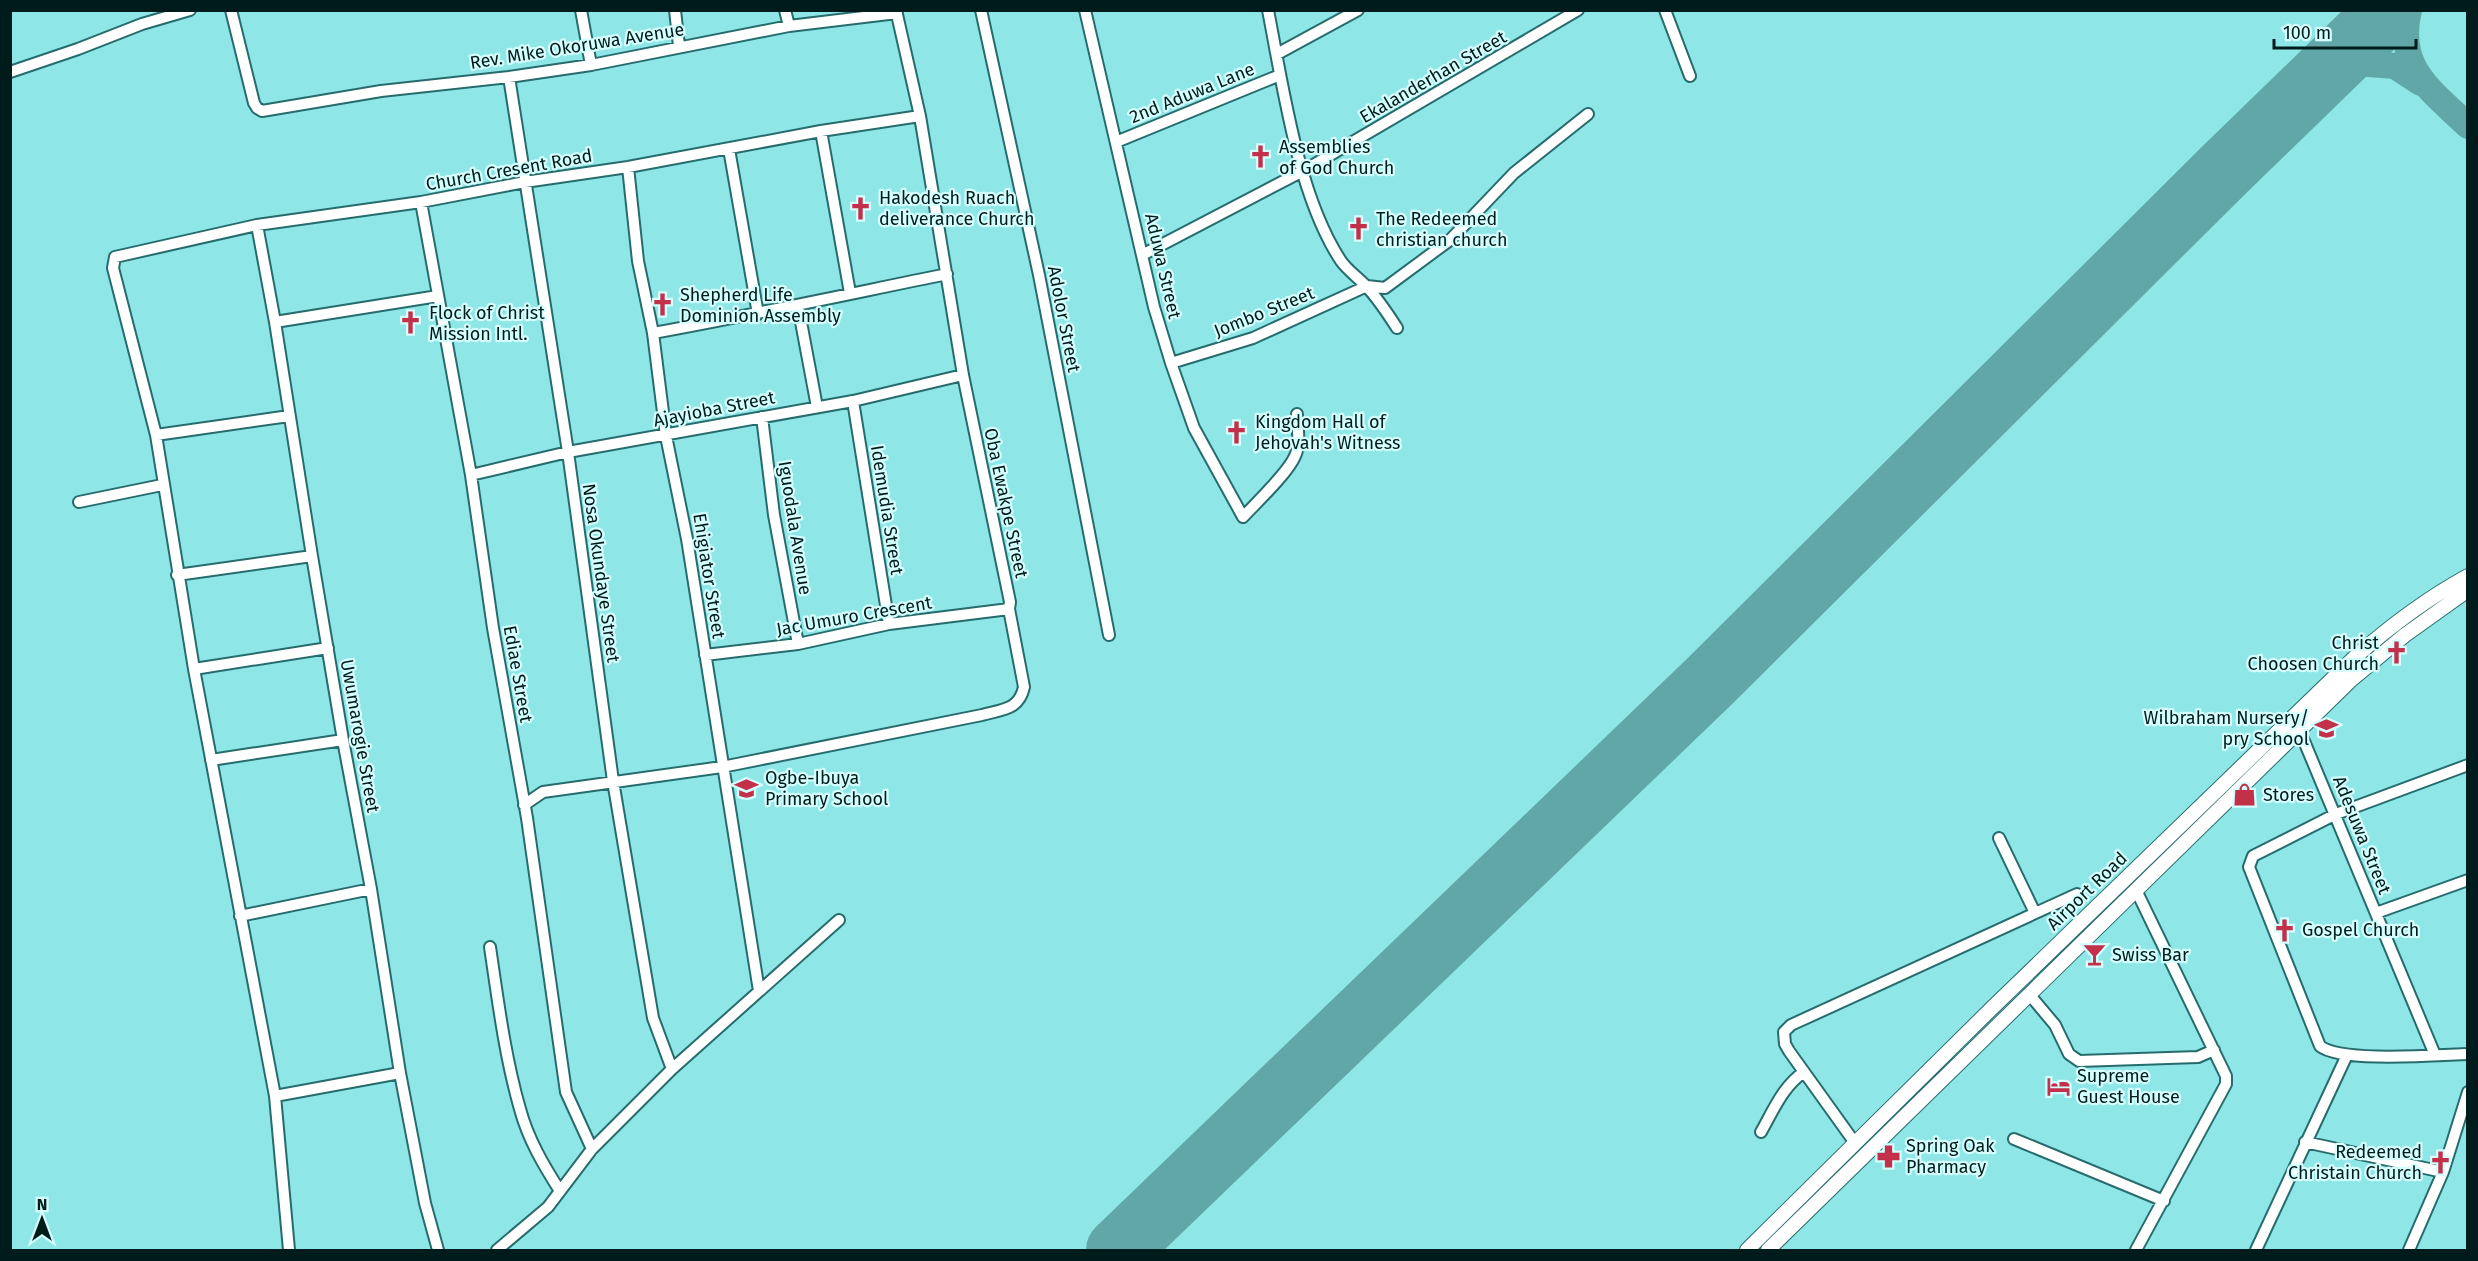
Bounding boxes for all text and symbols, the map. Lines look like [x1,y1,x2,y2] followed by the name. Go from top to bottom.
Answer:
[2274,12,2416,50] scale bar
[468,18,686,74] street label: Rev. Mike Okoruwa Avenue
[2283,22,2331,44] text: 100 m
[1356,26,1511,128] street label: Ekalanderhan Street
[1126,58,1258,128] street label: 2nd Aduwa Lane
[1279,136,1394,179] place label: Assemblies of God Church
[1248,144,1274,170] church icon: Assemblies of God Church
[424,145,594,195] street label: Church Cresent Road
[879,187,1034,230] place label: Hakodesh Ruach deliverance Church
[848,195,874,221] church icon: Hakodesh Ruach deliverance Church
[1376,208,1507,251] place label: The Redeemed christian church
[1140,211,1186,321] street label: Aduwa Street
[1345,216,1371,242] church icon: The Redeemed christian church
[1043,264,1085,375] street label: Adolor Street
[1211,282,1318,342] street label: Jombo Street
[680,284,841,327] place label: Shepherd Life Dominion Assembly
[649,292,675,318] church icon: Shepherd Life Dominion Assembly
[429,302,545,345] place label: Flock of Christ Mission Intl.
[398,310,424,336] church icon: Flock of Christ Mission Intl.
[651,386,777,432] street label: Ajayioba Street
[1255,411,1400,454] place label: Kingdom Hall of Jehovah's Witness
[1224,419,1250,445] church icon: Kingdom Hall of Jehovah's Witness
[979,426,1033,580] street label: Oba Ewakpe Street
[866,444,908,577] street label: Idemudia Street
[774,459,816,597] street label: Iguodala Avenue
[578,482,625,664] street label: Nosa Okundaye Street
[688,512,730,641] street label: Ehigiator Street
[774,591,934,641] street label: Jac Umuro Crescent
[499,624,537,725] street label: Ediae Street
[2248,632,2379,675] place label: Christ Choosen Church
[2384,640,2410,666] church icon: Christ Choosen Church
[336,658,384,815] street label: Uwumarogie Street
[2144,707,2309,750] place label: Wilbraham Nursery/ pry School
[2314,715,2340,741] school or university icon: Wilbraham Nursery/ pry School
[765,767,888,810] place label: Ogbe-Ibuya Primary School
[2328,773,2396,898] street label: Adesuwa Street
[734,775,760,801] school or university icon: Ogbe-Ibuya Primary School
[2232,782,2258,808] shop icon: Stores
[2263,784,2314,806] place label: Stores
[2042,847,2132,935] street label: Airport Road
[2271,917,2297,943] church icon: Gospel Church
[2302,919,2419,941] place label: Gospel Church
[2081,942,2107,968] bar icon: Swiss Bar
[2112,944,2189,966] place label: Swiss Bar
[2077,1065,2180,1108] place label: Supreme Guest House
[2046,1073,2072,1099] hotel icon: Supreme Guest House
[1906,1135,1995,1178] place label: Spring Oak Pharmacy
[2288,1141,2422,1184] place label: Redeemed Christain Church
[1875,1143,1901,1169] pharmacy icon: Spring Oak Pharmacy
[2427,1149,2453,1175] church icon: Redeemed Christain Church
[12,1189,72,1249] north arrow
[37,1195,47,1214] text: N

